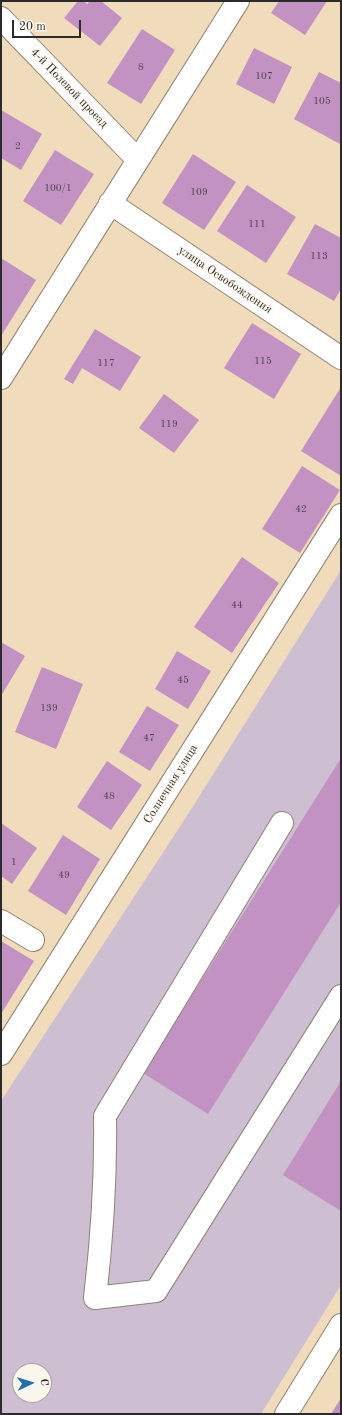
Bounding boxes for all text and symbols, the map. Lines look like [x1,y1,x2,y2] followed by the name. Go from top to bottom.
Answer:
[14,12,83,38] scale bar
[19,21,46,33] text: 20 m
[27,45,111,131] street label: 4-й Полевой проезд
[138,61,144,73] house number: 8
[255,70,273,82] house number: 107
[313,95,331,107] house number: 105
[15,140,21,152] house number: 2
[44,182,72,194] house number: 100/1
[190,186,208,198] house number: 109
[248,218,266,230] house number: 111
[175,243,275,317] street label: улица Освобождения
[310,250,328,262] house number: 113
[254,355,272,367] house number: 115
[97,357,115,369] house number: 117
[160,418,178,430] house number: 119
[295,503,307,515] house number: 42
[231,599,243,611] house number: 44
[177,674,189,686] house number: 45
[40,702,58,714] house number: 139
[143,732,155,744] house number: 47
[141,742,201,826] street label: Солнечная улица
[103,790,115,802] house number: 48
[11,856,17,868] house number: 1
[58,869,70,881] house number: 49
[12,1363,52,1403] north arrow
[38,1378,49,1386] text: С

